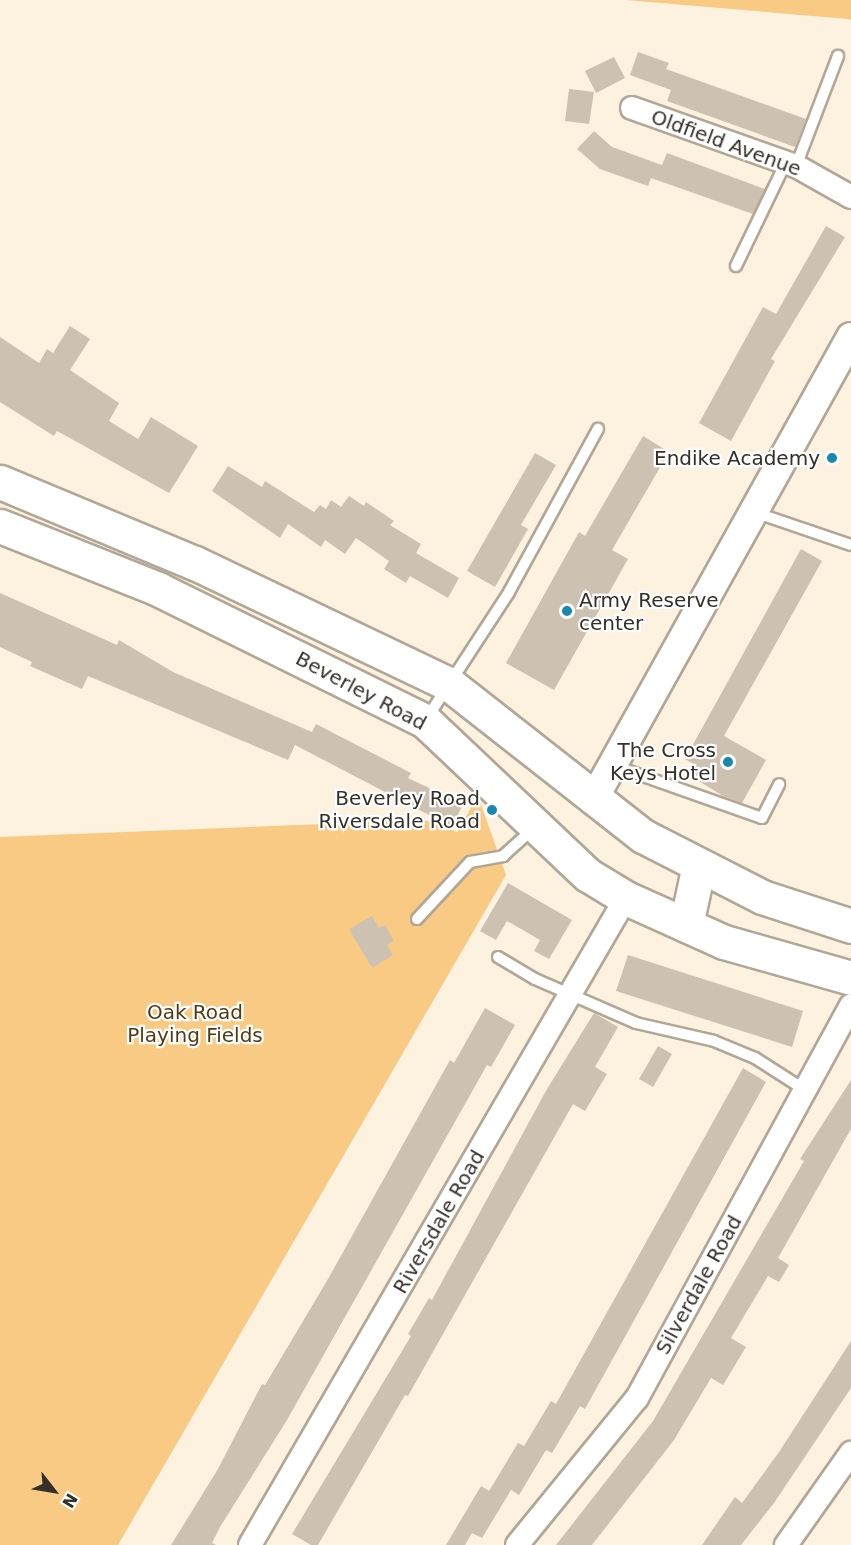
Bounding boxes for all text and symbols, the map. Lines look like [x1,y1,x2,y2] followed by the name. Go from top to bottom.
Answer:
[648,105,804,181] street label: Oldfield Avenue
[654,446,820,470] place label: Endike Academy
[825,451,839,465] marker: Endike Academy
[579,588,719,635] place label: Army Reserve center
[560,604,574,618] marker: Army Reserve center
[292,646,430,736] street label: Beverley Road
[610,738,716,785] place label: The Cross Keys Hotel
[721,755,735,769] marker: The Cross Keys Hotel
[318,786,480,833] place label: Beverley Road Riversdale Road
[485,803,499,817] marker: Beverley Road Riversdale Road
[127,1000,263,1047] park label: Oak Road Playing Fields
[388,1146,490,1298] street label: Riversdale Road
[651,1211,747,1359] street label: Silverdale Road
[24,1461,84,1521] north arrow
[58,1490,81,1511] text: N

